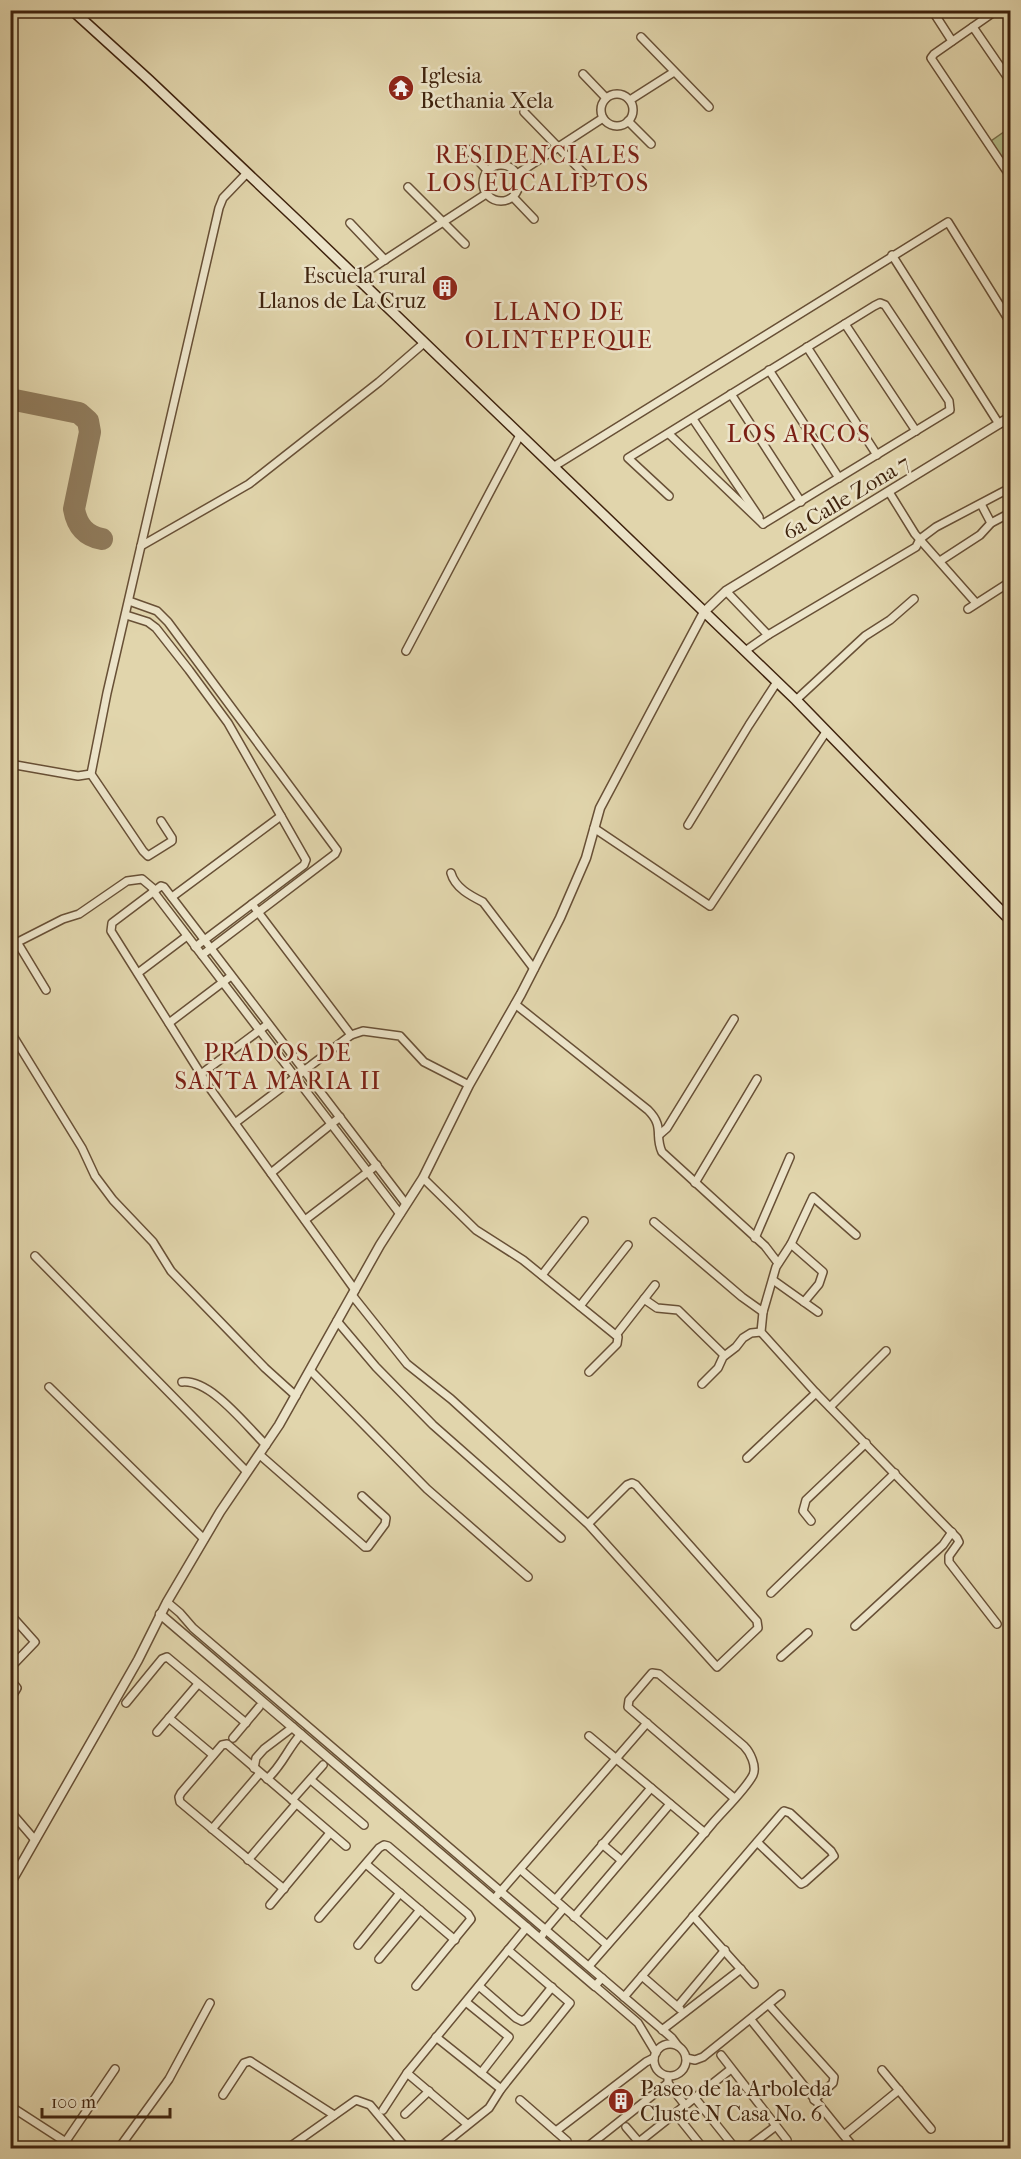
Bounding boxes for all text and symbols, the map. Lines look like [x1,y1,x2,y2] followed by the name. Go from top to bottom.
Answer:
[420,63,554,114] place label: Iglesia Bethania Xela
[386,73,416,103] temple icon: Iglesia Bethania Xela
[426,141,650,197] district label: RESIDENCIALES LOS EUCALIPTOS
[258,263,426,314] place label: Escuela rural Llanos de La Cruz
[430,273,460,303] building icon: Escuela rural Llanos de La Cruz
[465,298,653,354] district label: LLANO DE OLINTEPEQUE
[727,420,871,448] district label: LOS ARCOS
[778,450,915,546] street label: 6a Calle Zona 7
[174,1039,382,1095] district label: PRADOS DE SANTA MARIA II
[640,2076,833,2127] place label: Paseo de la Arboleda Cluste N Casa No. 6
[42,2081,170,2119] scale bar
[606,2086,636,2116] building icon: Paseo de la Arboleda Cluste N Casa No. 6
[51,2092,96,2113] text: 100 m

